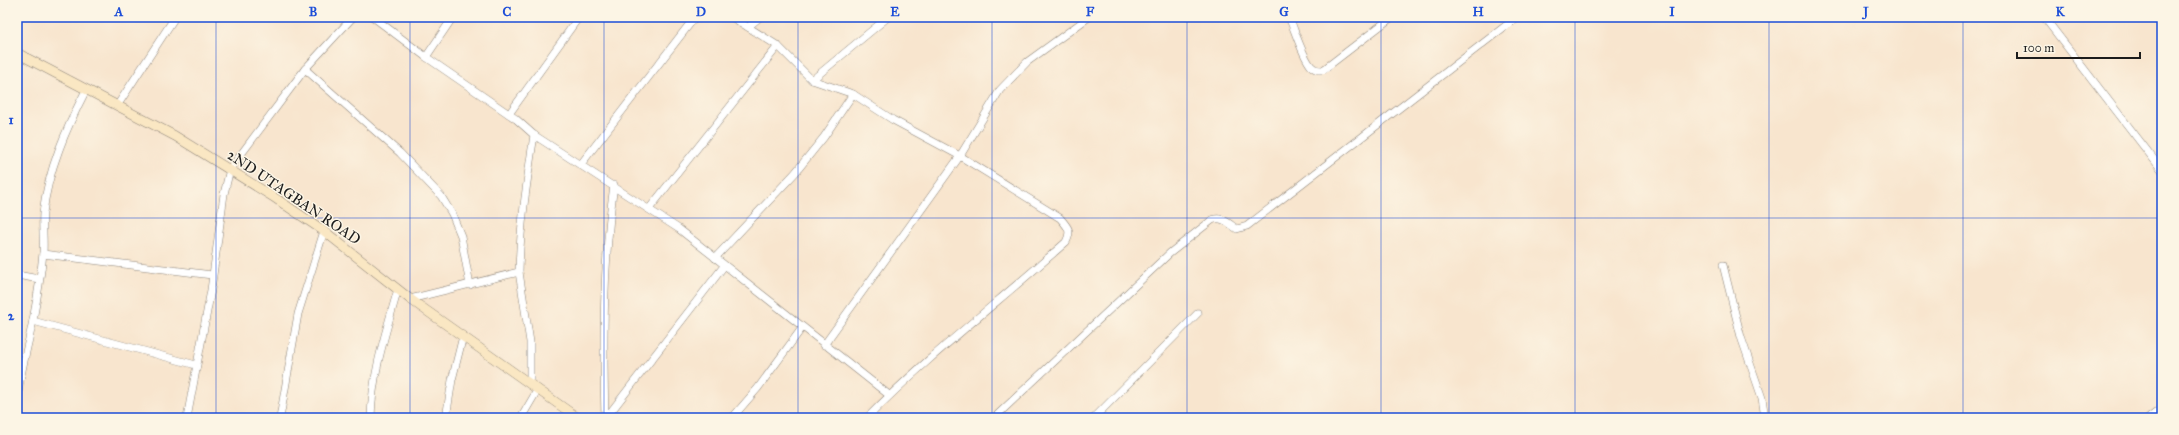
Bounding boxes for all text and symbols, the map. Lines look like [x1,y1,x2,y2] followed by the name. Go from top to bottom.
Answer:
[114,4,124,20] text: A
[309,4,318,20] text: B
[503,4,512,20] text: C
[696,4,706,20] text: D
[890,4,900,20] text: E
[1086,4,1095,20] text: F
[1279,4,1289,20] text: G
[1472,4,1484,20] text: H
[1669,4,1675,20] text: I
[1861,4,1869,20] text: J
[2055,4,2065,20] text: K
[2017,34,2140,60] scale bar
[2023,41,2054,55] text: 100 m
[8,112,14,128] text: 1
[224,146,364,248] street label: 2ND UTAGBAN ROAD
[8,308,15,324] text: 2

